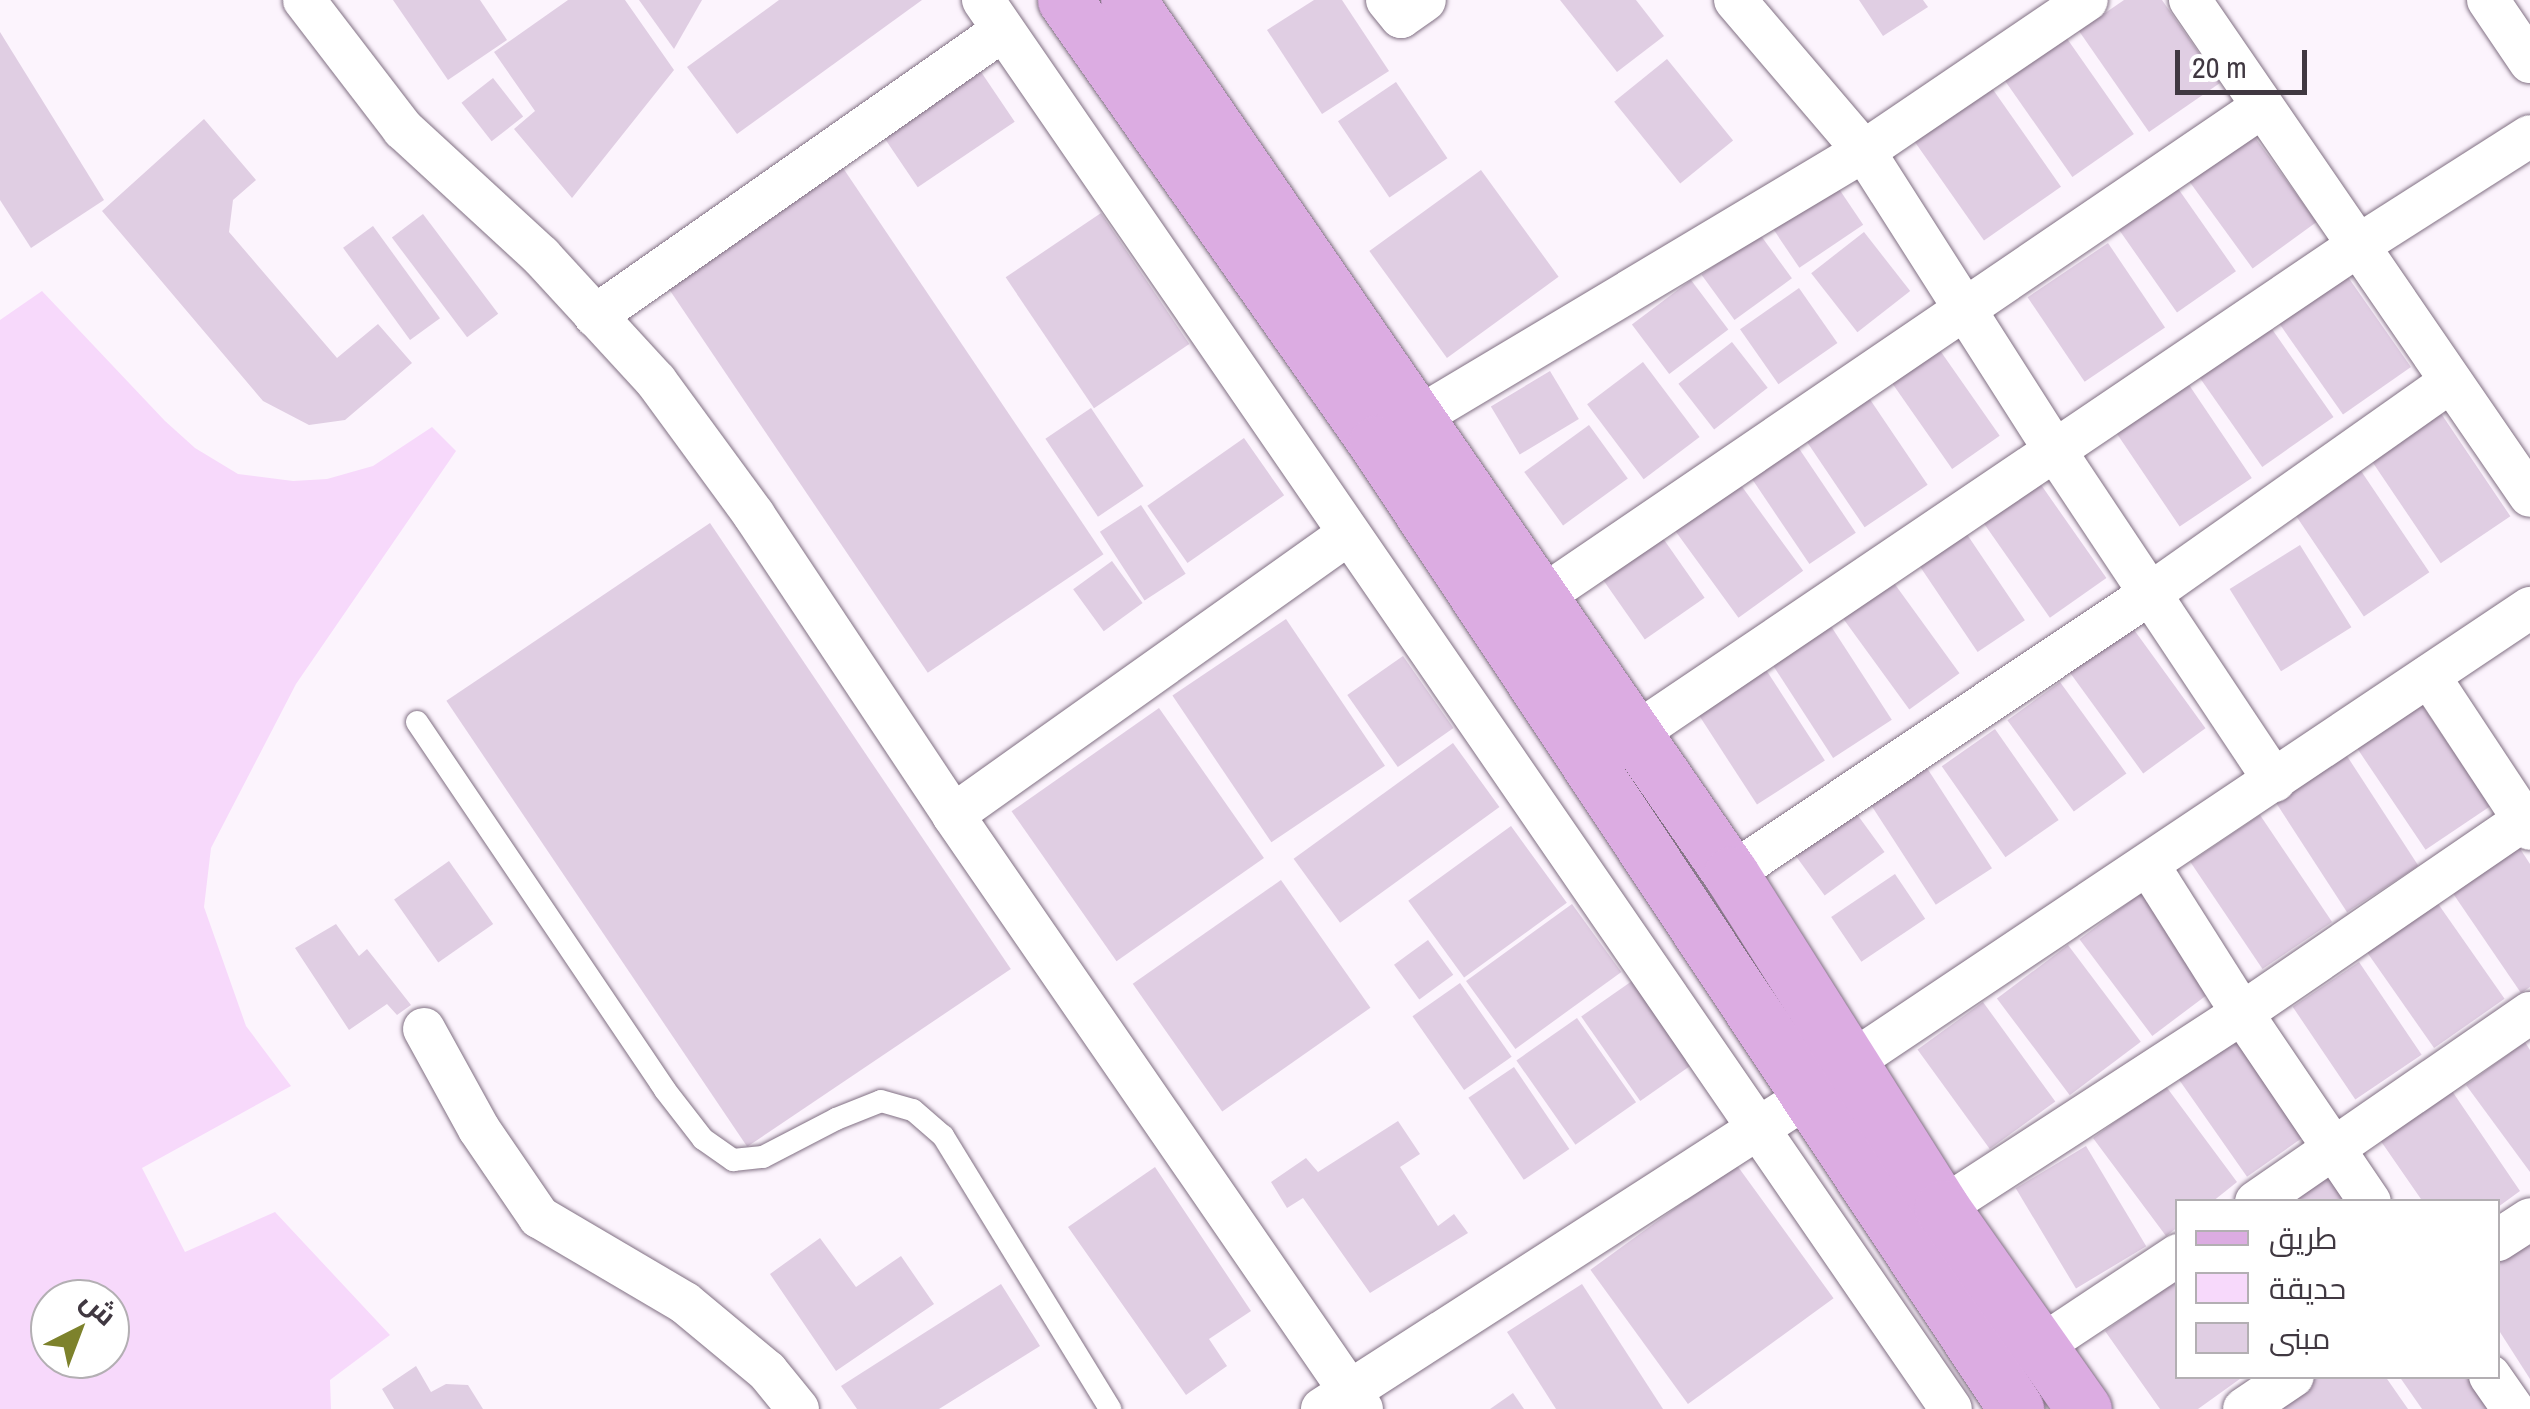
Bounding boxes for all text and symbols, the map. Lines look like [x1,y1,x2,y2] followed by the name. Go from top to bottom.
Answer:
[2180,30,2312,92] scale bar
[2192,47,2247,87] text: 20 m
[2175,1199,2500,1379] legend
[2269,1218,2338,1258] text: طريق
[2269,1268,2346,1308] text: حديقة
[30,1279,130,1379] north arrow
[73,1282,125,1334] text: ش
[2269,1318,2330,1358] text: مبنى

